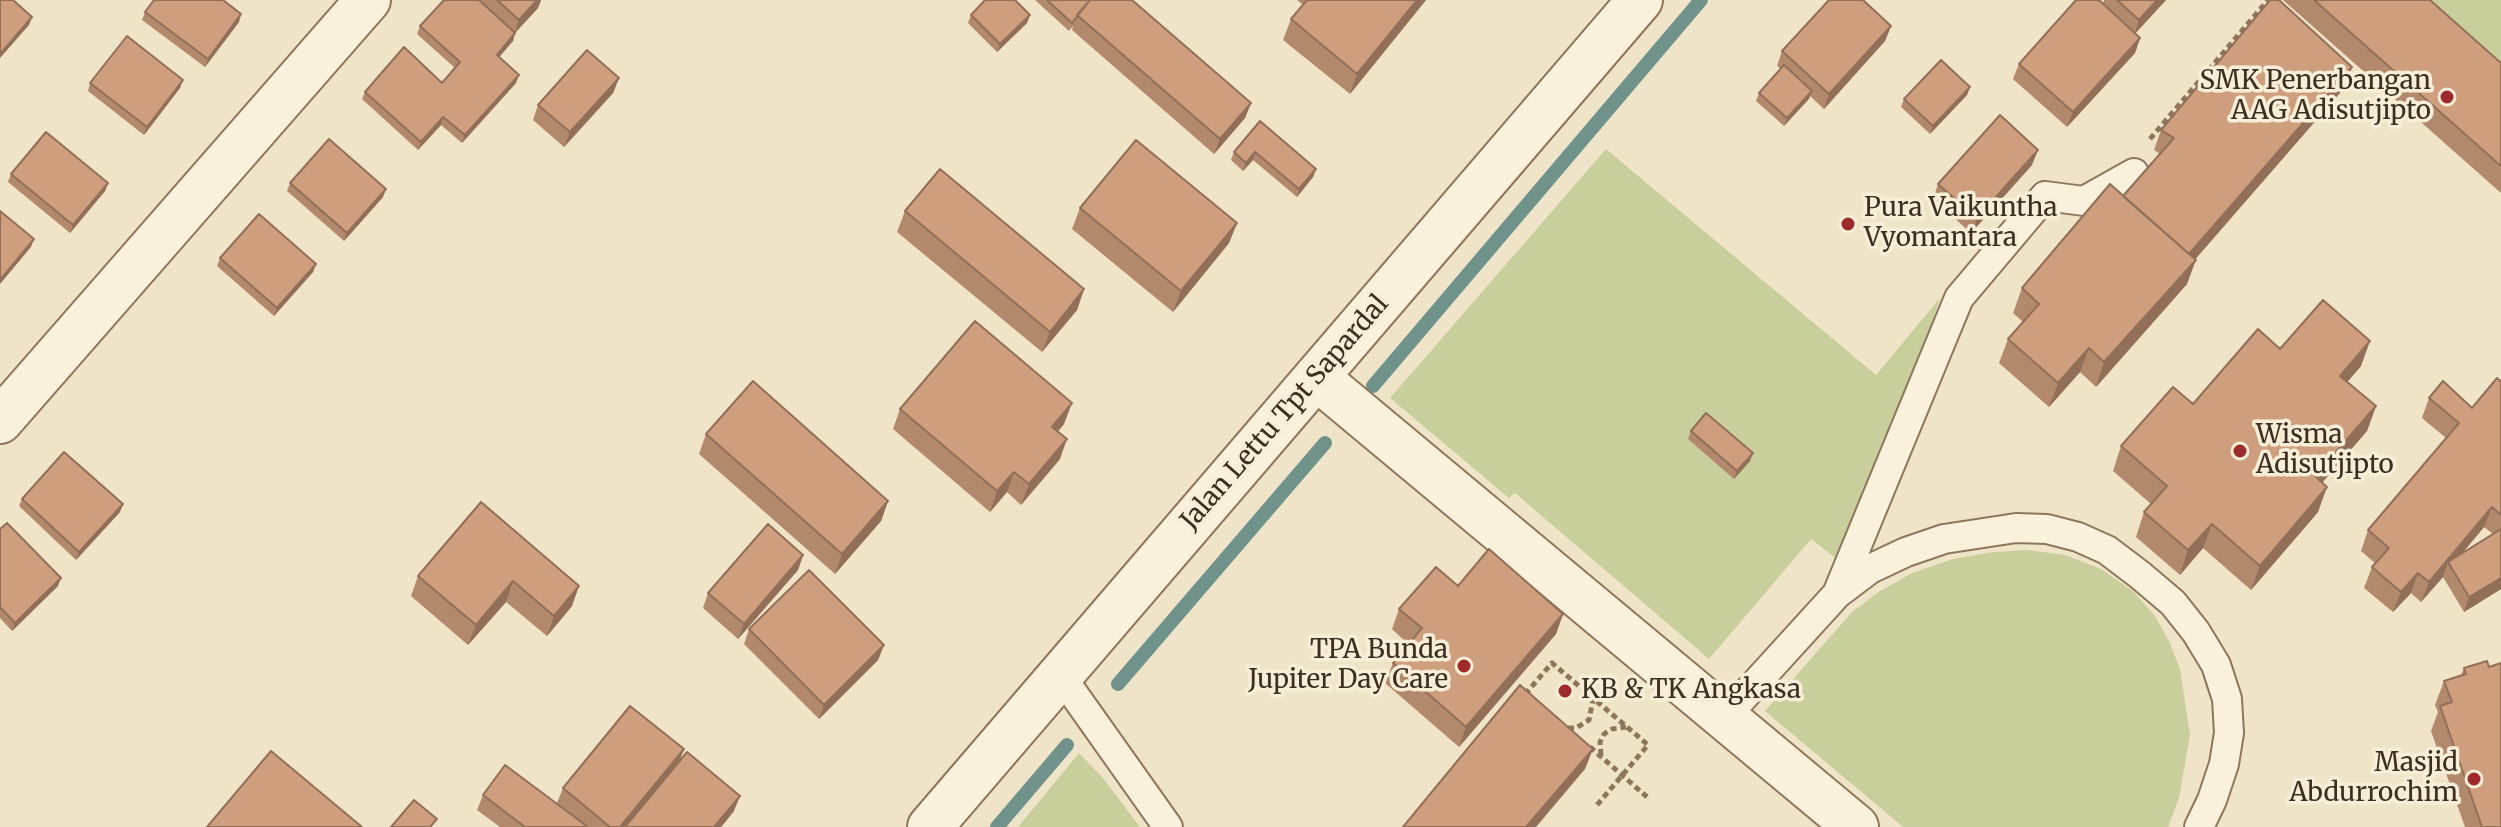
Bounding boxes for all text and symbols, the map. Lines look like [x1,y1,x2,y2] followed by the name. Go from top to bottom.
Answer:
[2200,66,2431,128] place label: SMK Penerbangan AAG Adisutjipto
[2438,88,2456,106] marker: SMK Penerbangan AAG Adisutjipto
[1864,193,2057,254] place label: Pura Vaikuntha Vyomantara
[1839,215,1857,233] marker: Pura Vaikuntha Vyomantara
[1175,289,1395,537] street label: Jalan Lettu Tpt Sapardal
[2256,420,2394,482] place label: Wisma Adisutjipto
[2231,442,2249,460] marker: Wisma Adisutjipto
[1248,635,1448,696] place label: TPA Bunda Jupiter Day Care
[1455,657,1473,675] marker: TPA Bunda Jupiter Day Care
[1581,675,1801,707] place label: KB & TK Angkasa
[1556,682,1574,700] marker: KB & TK Angkasa
[2289,748,2458,810] place label: Masjid Abdurrochim
[2465,770,2483,788] marker: Masjid Abdurrochim

